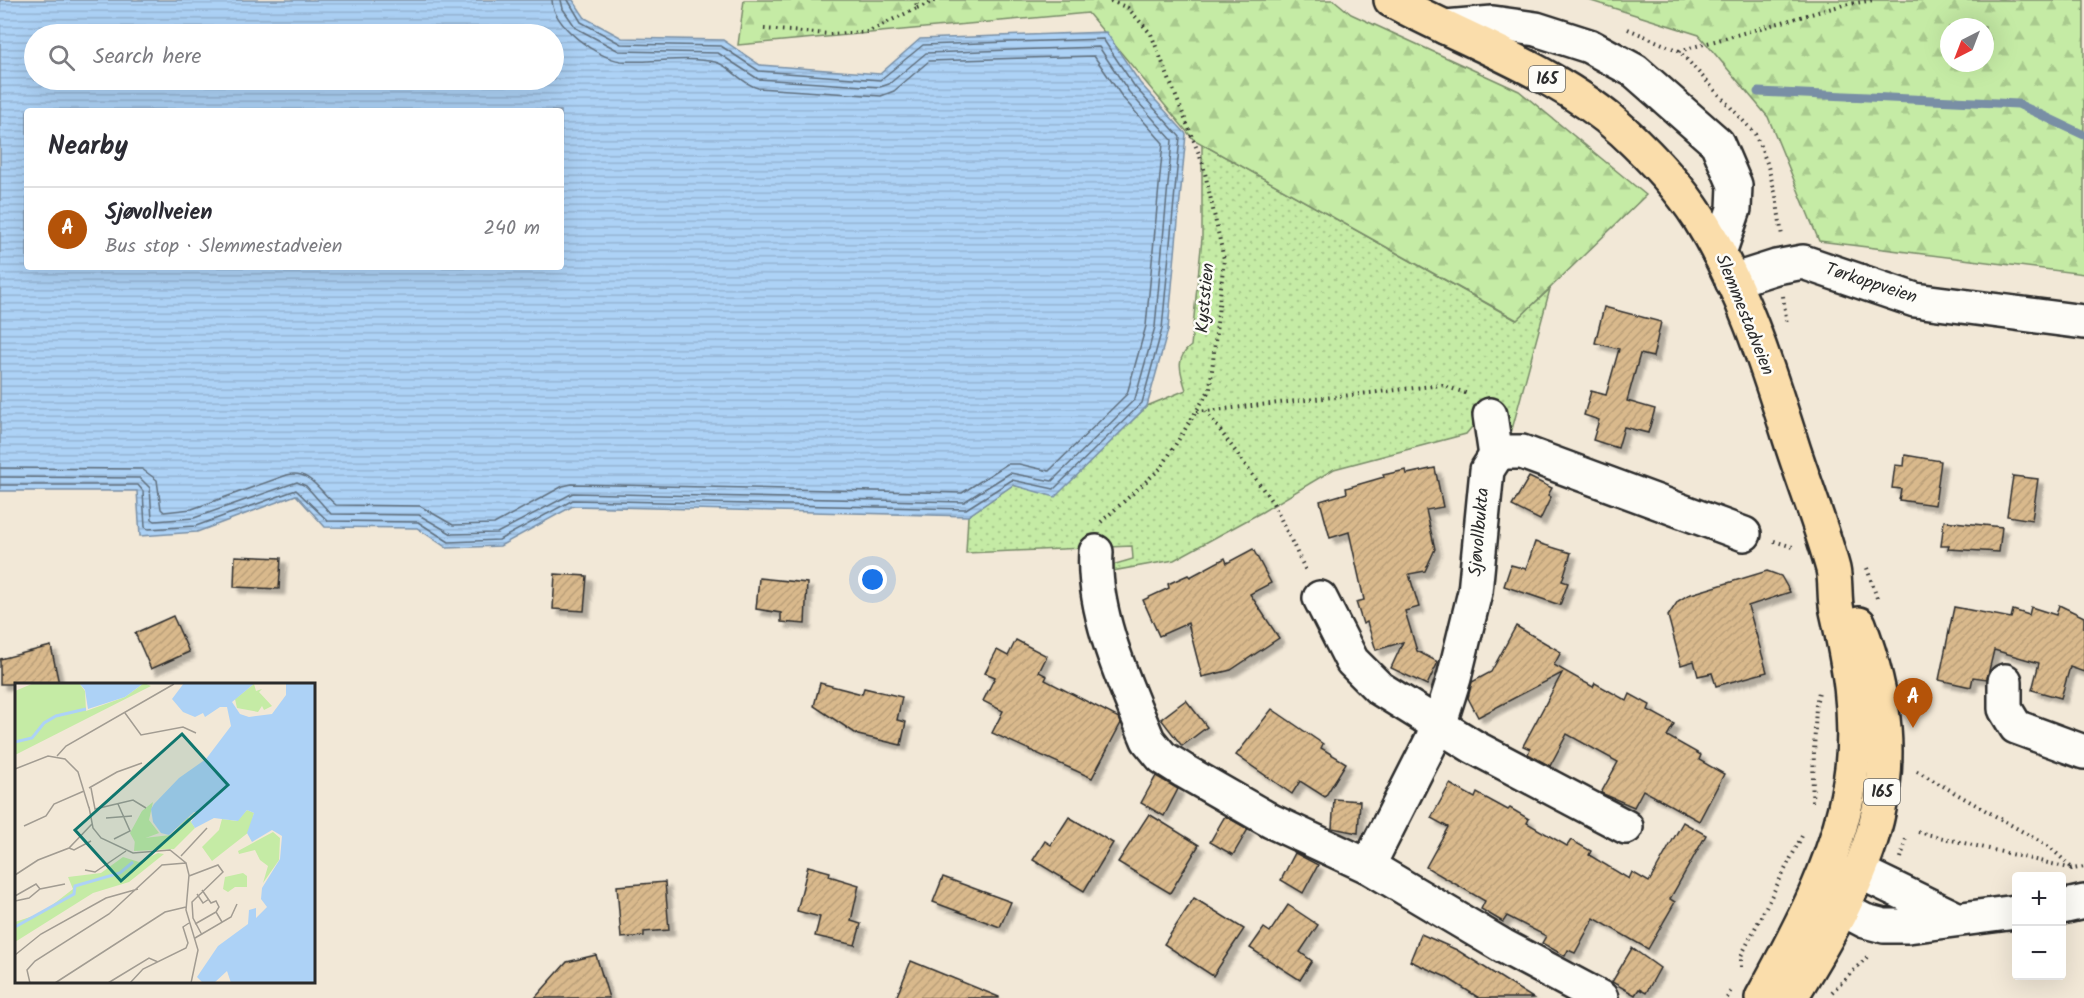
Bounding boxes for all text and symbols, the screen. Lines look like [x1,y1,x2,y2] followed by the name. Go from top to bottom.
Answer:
[1940,18,1994,72] north arrow
[24,24,564,90] search box
[93,40,201,75] text: Search here
[45,41,78,74] icon: search
[1529,66,1565,92] road number: 165
[48,126,128,168] text: Nearby
[105,196,213,231] text: Sjøvollveien
[61,213,74,245] text: A
[483,213,540,245] text: 240 m
[105,231,342,263] text: Bus stop · Slemmestadveien
[1706,250,1782,380] street label: Slemmestadveien
[1821,255,1921,313] street label: Tørkoppveien
[1188,262,1224,334] street label: Kyststien
[1462,486,1498,578] street label: Sjøvollbukta
[858,565,887,594] your location
[1894,678,1932,728] pin: A
[15,683,315,983] inset map
[1864,779,1900,805] road number: 165
[2012,872,2066,980] map controls
[2012,872,2066,926] button: +
[2012,926,2066,980] button: −

